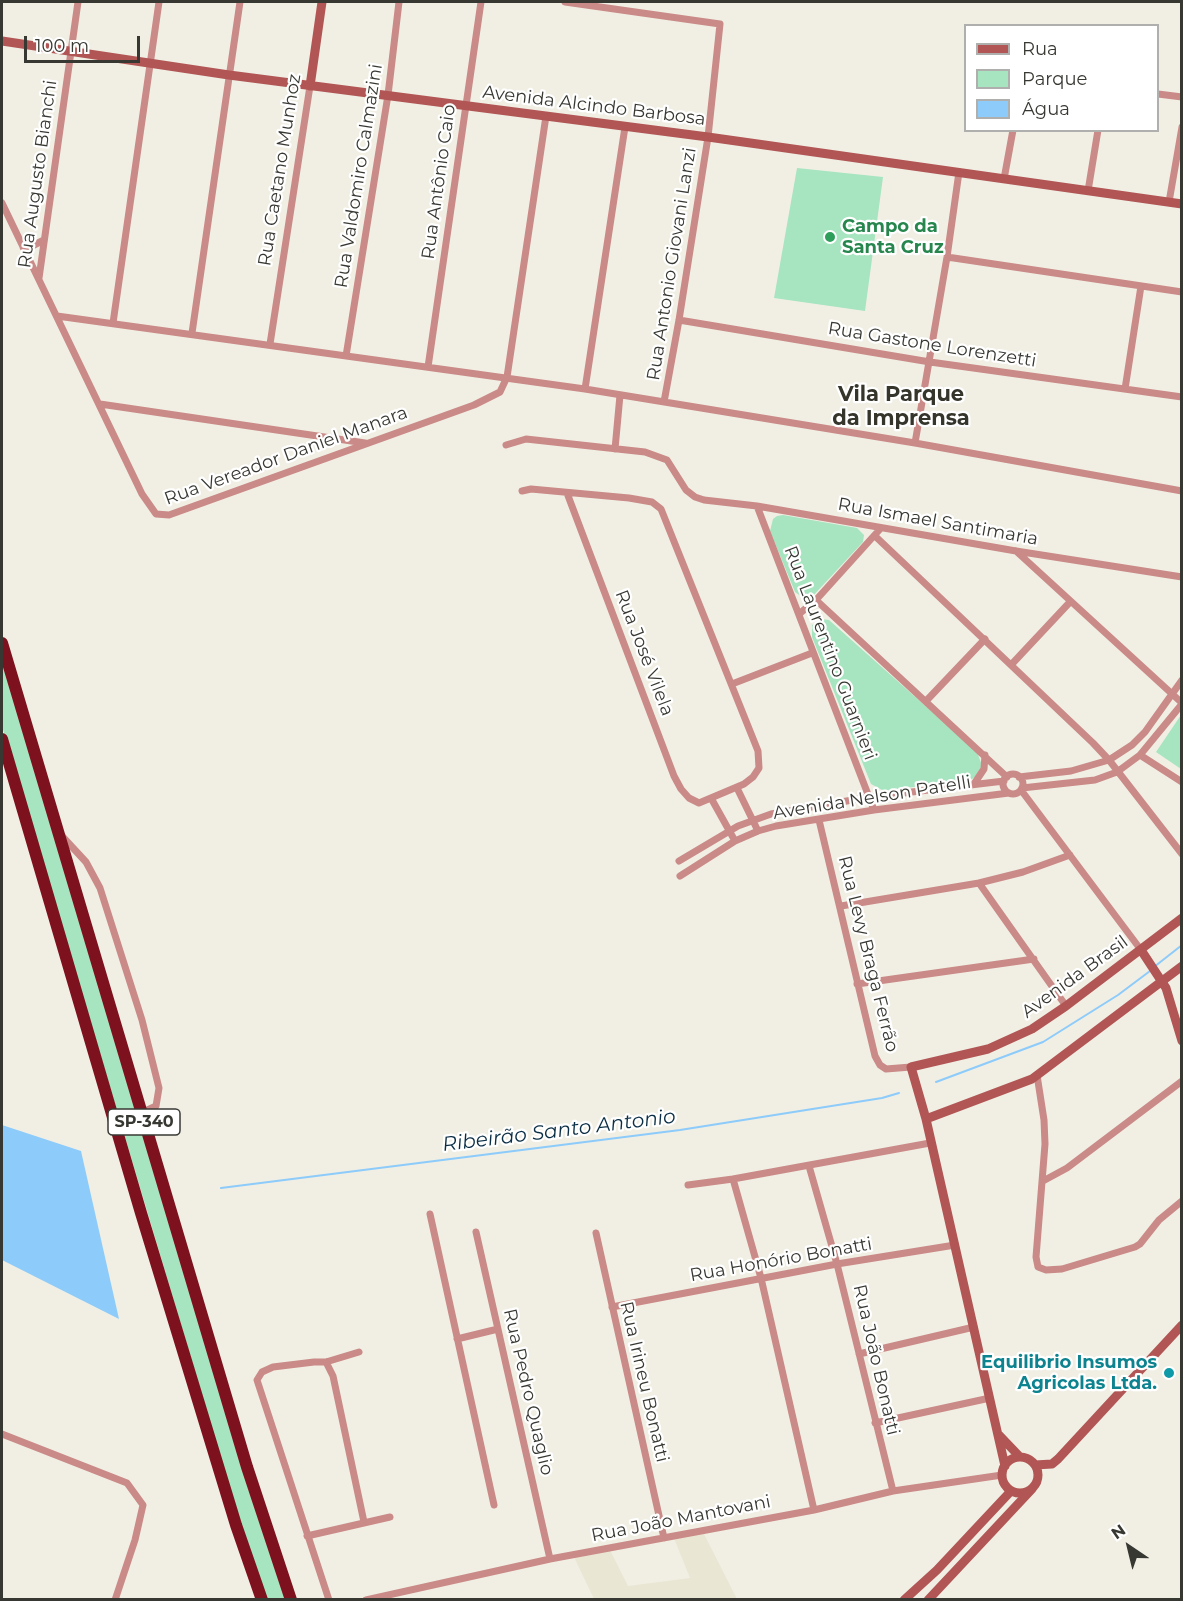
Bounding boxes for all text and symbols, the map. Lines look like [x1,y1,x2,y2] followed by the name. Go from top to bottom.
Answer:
[27,24,142,62] scale bar
[964,24,1159,132] legend
[35,35,89,57] text: 100 m
[1022,38,1058,60] text: Rua
[331,62,387,290] street label: Rua Valdomiro Calmazini
[1022,68,1087,90] text: Parque
[254,72,306,268] street label: Rua Caetano Munhoz
[14,79,62,269] street label: Rua Augusto Bianchi
[481,82,707,130] street label: Avenida Alcindo Barbosa
[1022,98,1070,120] text: Água
[417,103,461,261] street label: Rua Antônio Caio
[643,146,701,382] street label: Rua Antonio Giovani Lanzi
[842,216,944,258] place label: Campo da Santa Cruz
[823,230,837,244] marker: Campo da Santa Cruz
[826,318,1038,372] street label: Rua Gastone Lorenzetti
[832,382,970,432] district label: Vila Parque da Imprensa
[161,402,411,510] street label: Rua Vereador Daniel Manara
[836,494,1040,550] street label: Rua Ismael Santimaria
[779,543,881,763] street label: Rua Laurentino Guarnieri
[610,587,678,719] street label: Rua José Vilela
[771,772,973,824] street label: Avenida Nelson Patelli
[833,854,903,1054] street label: Rua Levy Braga Ferrão
[1017,931,1133,1023] street label: Avenida Brasil
[441,1105,677,1157] water label: Ribeirão Santo Antonio
[108,1109,180,1135] road number: SP-340
[688,1233,874,1287] street label: Rua Honório Bonatti
[848,1282,904,1438] street label: Rua João Bonatti
[615,1299,673,1465] street label: Rua Irineu Bonatti
[498,1307,558,1477] street label: Rua Pedro Quaglio
[981,1352,1157,1394] place label: Equilibrio Insumos Agricolas Ltda.
[1162,1366,1176,1380] marker: Equilibrio Insumos Agricolas Ltda.
[589,1491,773,1547] street label: Rua João Mantovani
[1099,1517,1159,1577] north arrow
[1108,1520,1129,1543] text: N

